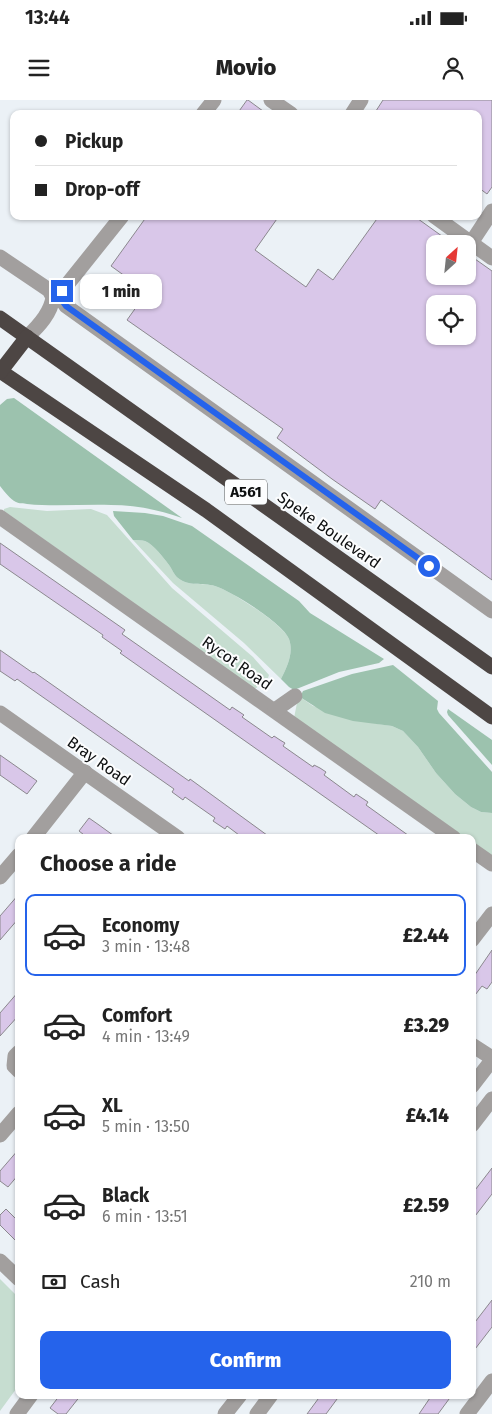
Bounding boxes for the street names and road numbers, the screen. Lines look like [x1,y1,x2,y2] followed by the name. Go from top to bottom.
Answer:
[225,480,267,504] road number: A561
[274,487,384,573] street label: Speke Boulevard
[198,632,276,694] street label: Rycot Road
[64,732,134,790] street label: Bray Road

